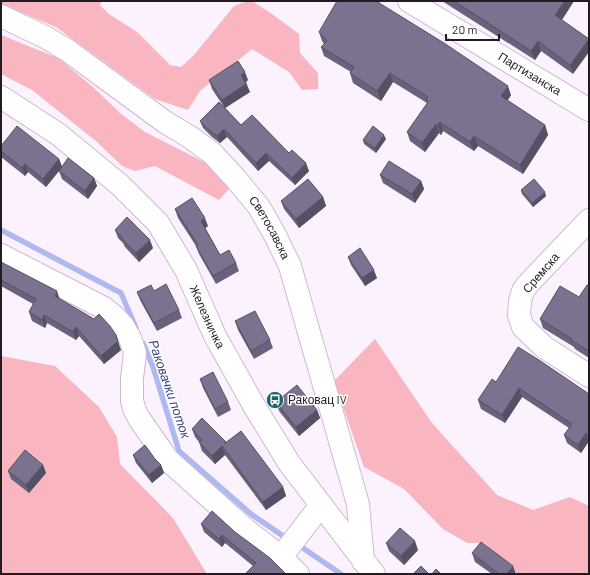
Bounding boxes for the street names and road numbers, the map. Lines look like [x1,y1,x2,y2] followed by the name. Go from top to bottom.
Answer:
[496,49,564,98] street label: Партизанска
[247,193,294,261] street label: Светосавска
[519,249,562,296] street label: Сремска
[187,283,229,351] street label: Железничка

